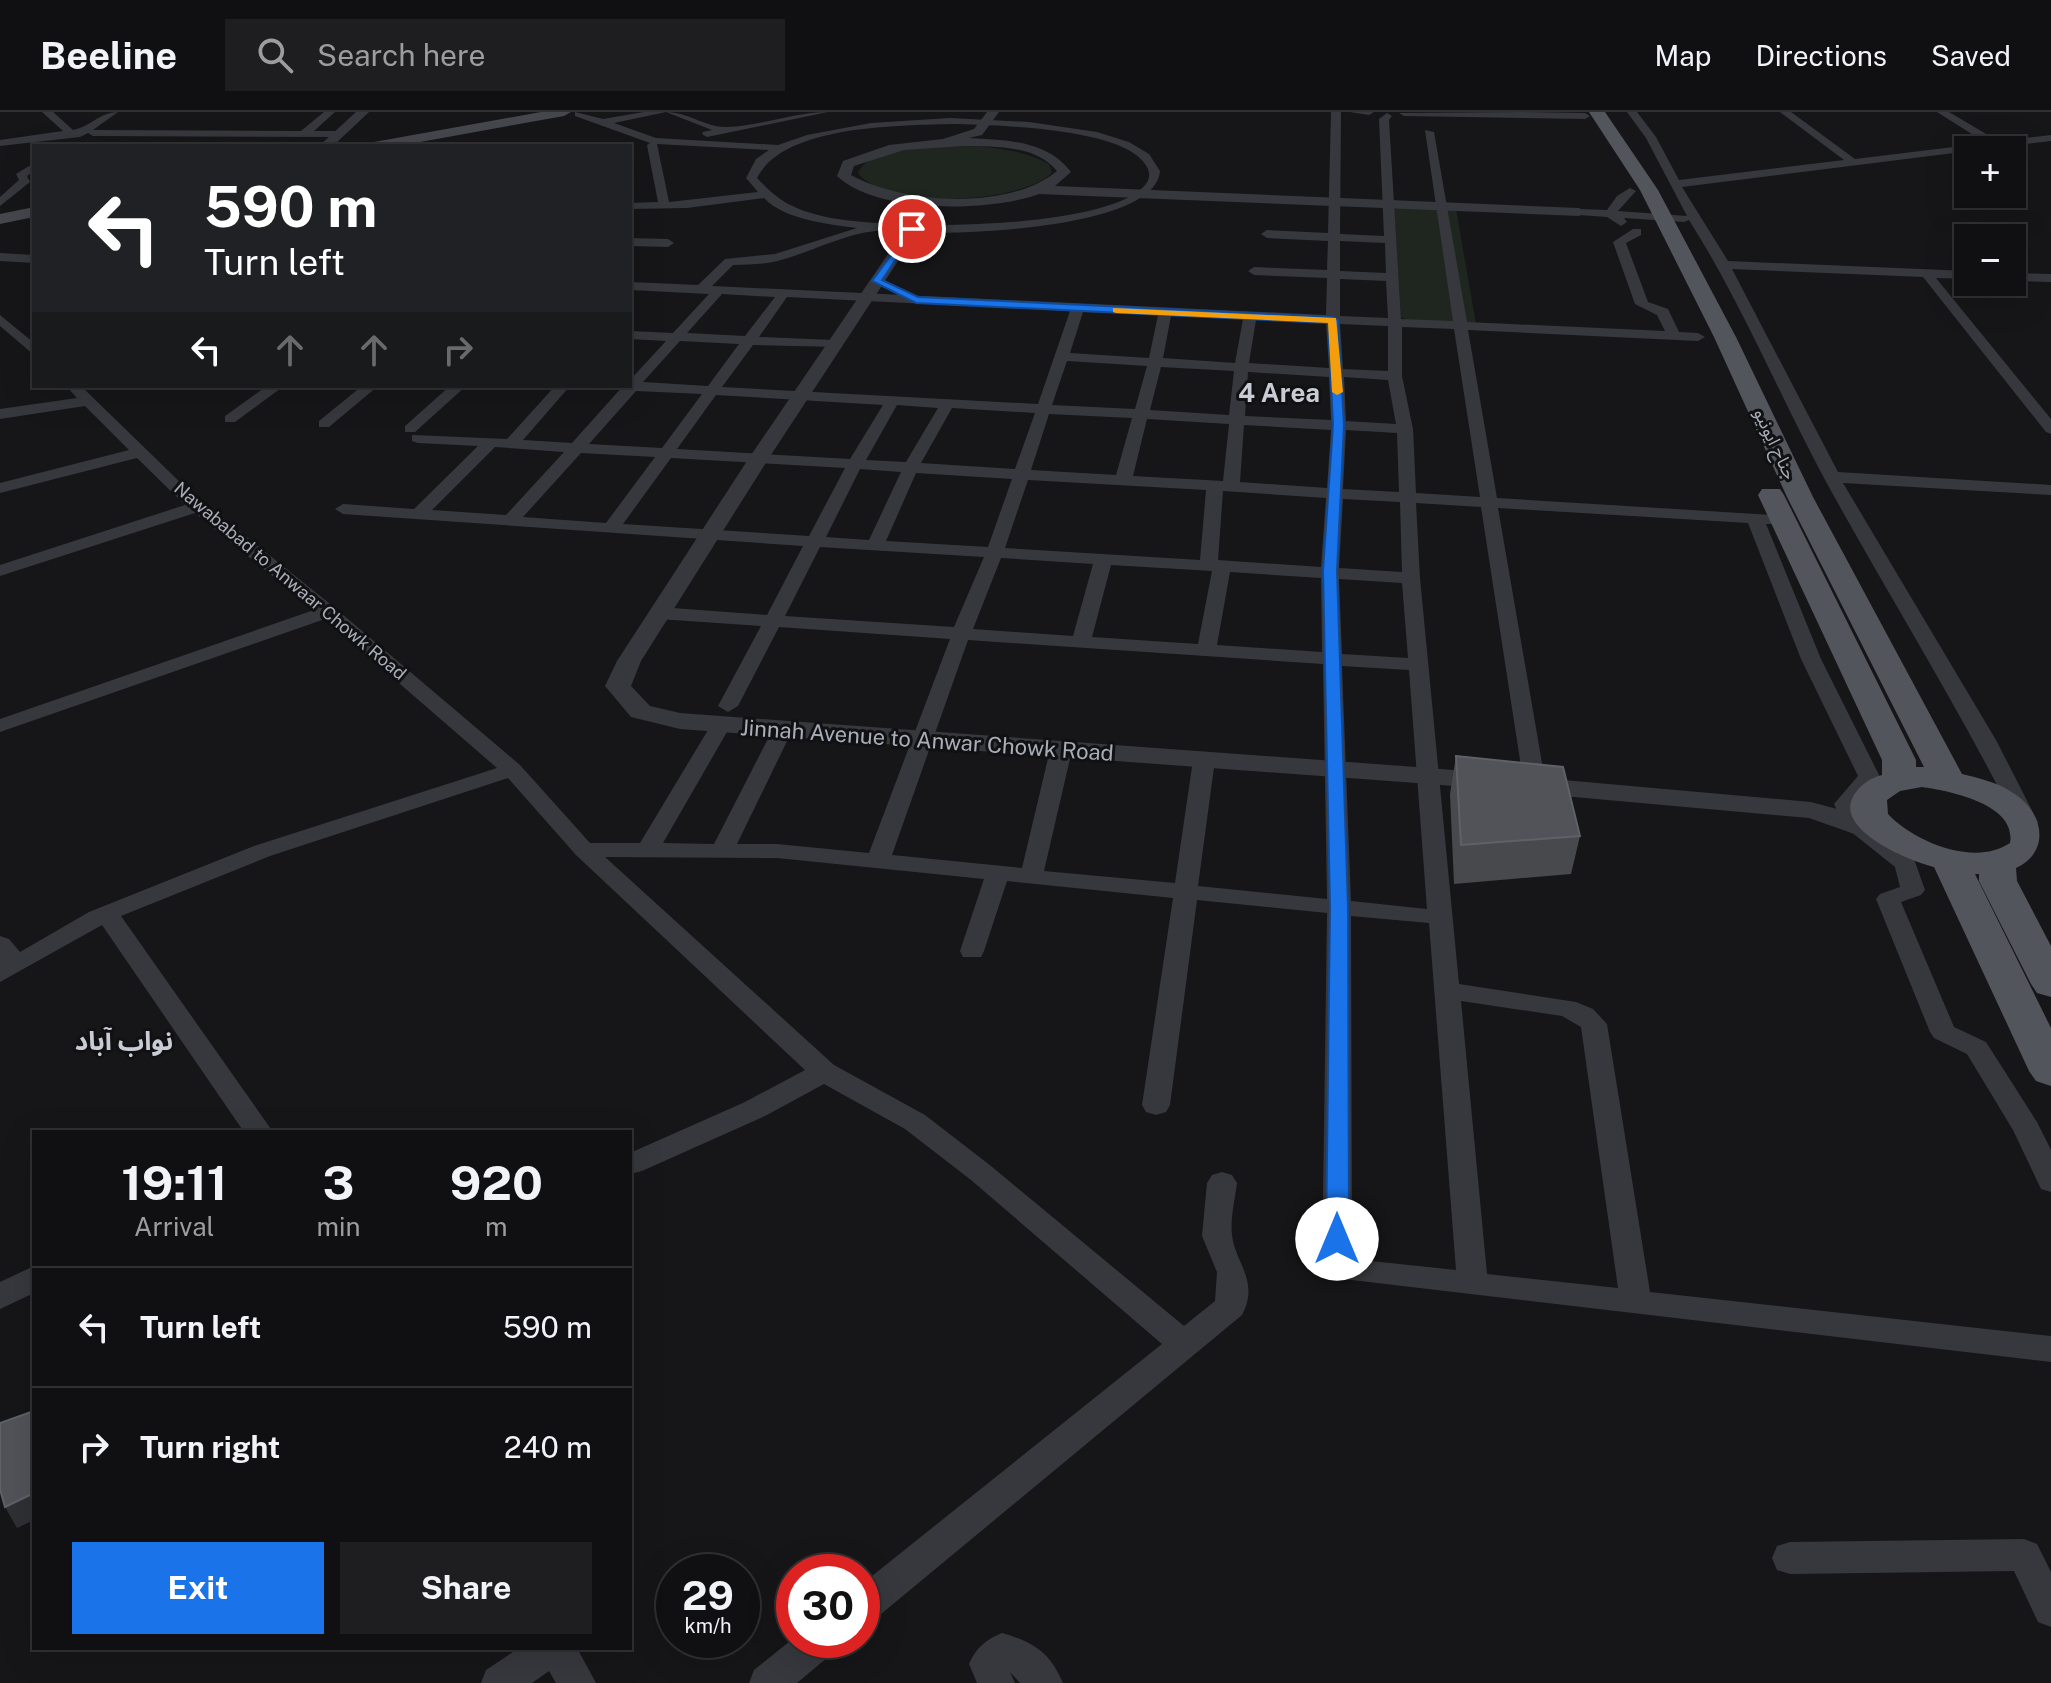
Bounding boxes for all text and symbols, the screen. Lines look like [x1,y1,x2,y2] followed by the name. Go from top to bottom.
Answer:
[225,19,785,91] search box
[40,33,177,78] text: Beeline
[253,33,297,77] icon: search
[317,37,486,73] text: Search here
[1655,39,1711,72] text: Map
[1755,39,1887,72] text: Directions
[1931,39,2011,72] text: Saved
[1954,136,2026,296] map controls
[1954,136,2026,208] button: +
[204,174,377,240] text: 590 m
[72,176,176,280] icon: left
[878,195,946,263] pin
[890,207,934,251] icon: arrive
[1954,224,2026,296] button: −
[204,241,345,283] text: Turn left
[184,328,228,372] icon: left
[268,328,312,372] icon: ahead
[352,328,396,372] icon: ahead
[436,328,480,372] icon: right
[1238,377,1320,408] district label: 4 Area
[1747,405,1801,484] street label: جناح ایونیو
[170,477,411,684] street label: Nawababad to Anwaar Chowk Road
[739,714,1115,766] street label: Jinnah Avenue to Anwar Chowk Road
[75,1025,173,1057] district label: نواب آباد
[121,1154,227,1211] text: 19:11
[323,1154,355,1211] text: 3
[450,1154,543,1211] text: 920
[1295,1197,1379,1281] position arrow
[134,1211,214,1242] text: Arrival
[317,1211,361,1242] text: min
[485,1211,508,1242] text: m
[72,1305,116,1349] icon: left
[140,1309,261,1345] text: Turn left
[503,1309,592,1345] text: 590 m
[72,1425,116,1469] icon: right
[140,1429,280,1465] text: Turn right
[504,1429,592,1465] text: 240 m
[72,1542,324,1634] button: Exit
[340,1542,592,1634] button: Share
[776,1554,880,1658] speed limit sign: 30
[682,1572,734,1619] text: 29
[684,1614,732,1638] text: km/h

